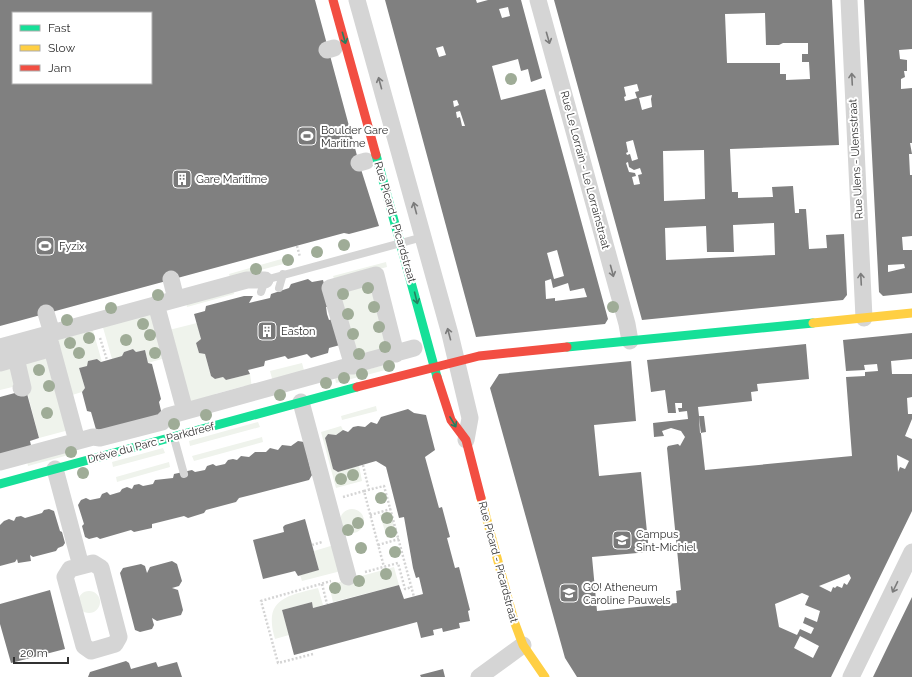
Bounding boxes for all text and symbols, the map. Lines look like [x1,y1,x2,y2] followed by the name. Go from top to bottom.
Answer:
[12,12,152,84] legend
[48,21,71,35] text: Fast
[341,31,348,44] one-way arrow
[545,31,552,44] one-way arrow
[48,41,75,55] text: Slow
[48,61,71,75] text: Jam
[848,73,856,86] one-way arrow
[376,77,384,90] one-way arrow
[558,89,613,251] street label: Rue Le Lorrain - Le Lorrainstraat
[846,98,866,219] street label: Rue Ulens - Ulensstraat
[321,124,389,150] place label: Boulder Gare Maritime
[296,125,318,147] sports icon: Boulder Gare Maritime
[371,160,419,284] street label: Rue Picard - Picardstraat
[171,168,193,190] building icon: Gare Maritime
[196,173,268,186] place label: Gare Maritime
[411,202,419,215] one-way arrow
[34,235,56,257] sports icon: Fyzix
[59,240,85,253] place label: Fyzix
[609,264,616,277] one-way arrow
[858,273,865,286] one-way arrow
[413,291,421,304] one-way arrow
[256,320,278,342] building icon: Easton
[281,325,316,338] place label: Easton
[445,327,452,340] one-way arrow
[450,416,458,428] one-way arrow
[86,420,216,466] street label: Drève du Parc - Parkdreef
[476,500,521,624] street label: Rue Picard - Picardstraat
[636,528,696,554] place label: Campus Sint-Michiel
[611,529,633,551] school or university icon: Campus Sint-Michiel
[583,581,671,607] place label: GO! Atheneum Caroline Pauwels
[891,581,898,593] one-way arrow
[558,582,580,604] school or university icon: GO! Atheneum Caroline Pauwels
[14,639,68,665] scale bar
[20,646,48,660] text: 20 m

